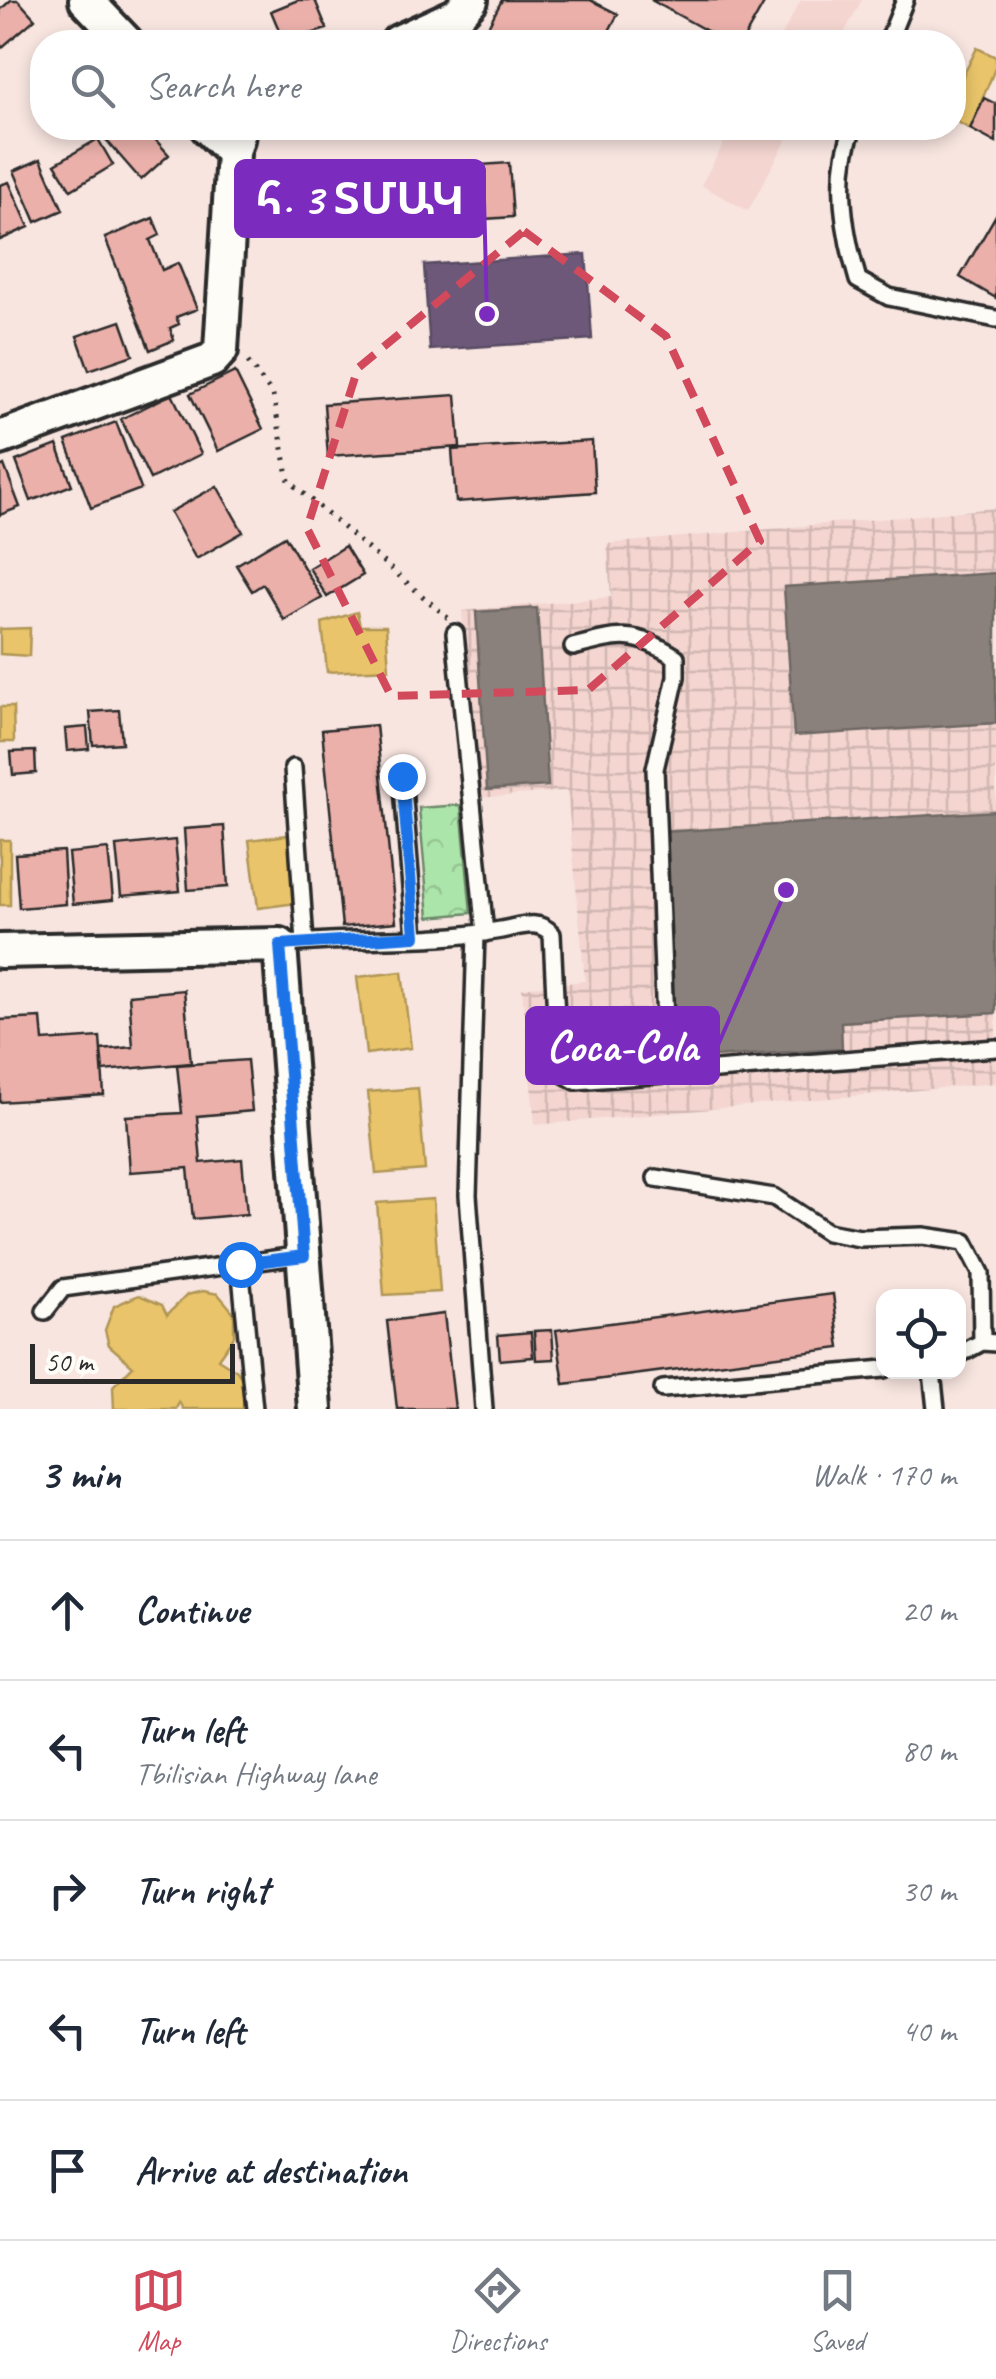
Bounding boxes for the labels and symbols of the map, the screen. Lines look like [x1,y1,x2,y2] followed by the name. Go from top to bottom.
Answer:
[236,161,484,236] callout: հ. 3 ՏՄԱԿ
[256,171,464,228] text: հ. 3 ՏՄԱԿ
[380,754,426,800] route end
[527,1008,718,1083] callout: Coca-Cola
[546,1018,701,1075] text: Coca-Cola
[218,1242,264,1288] route start
[30,1339,235,1384] scale bar

